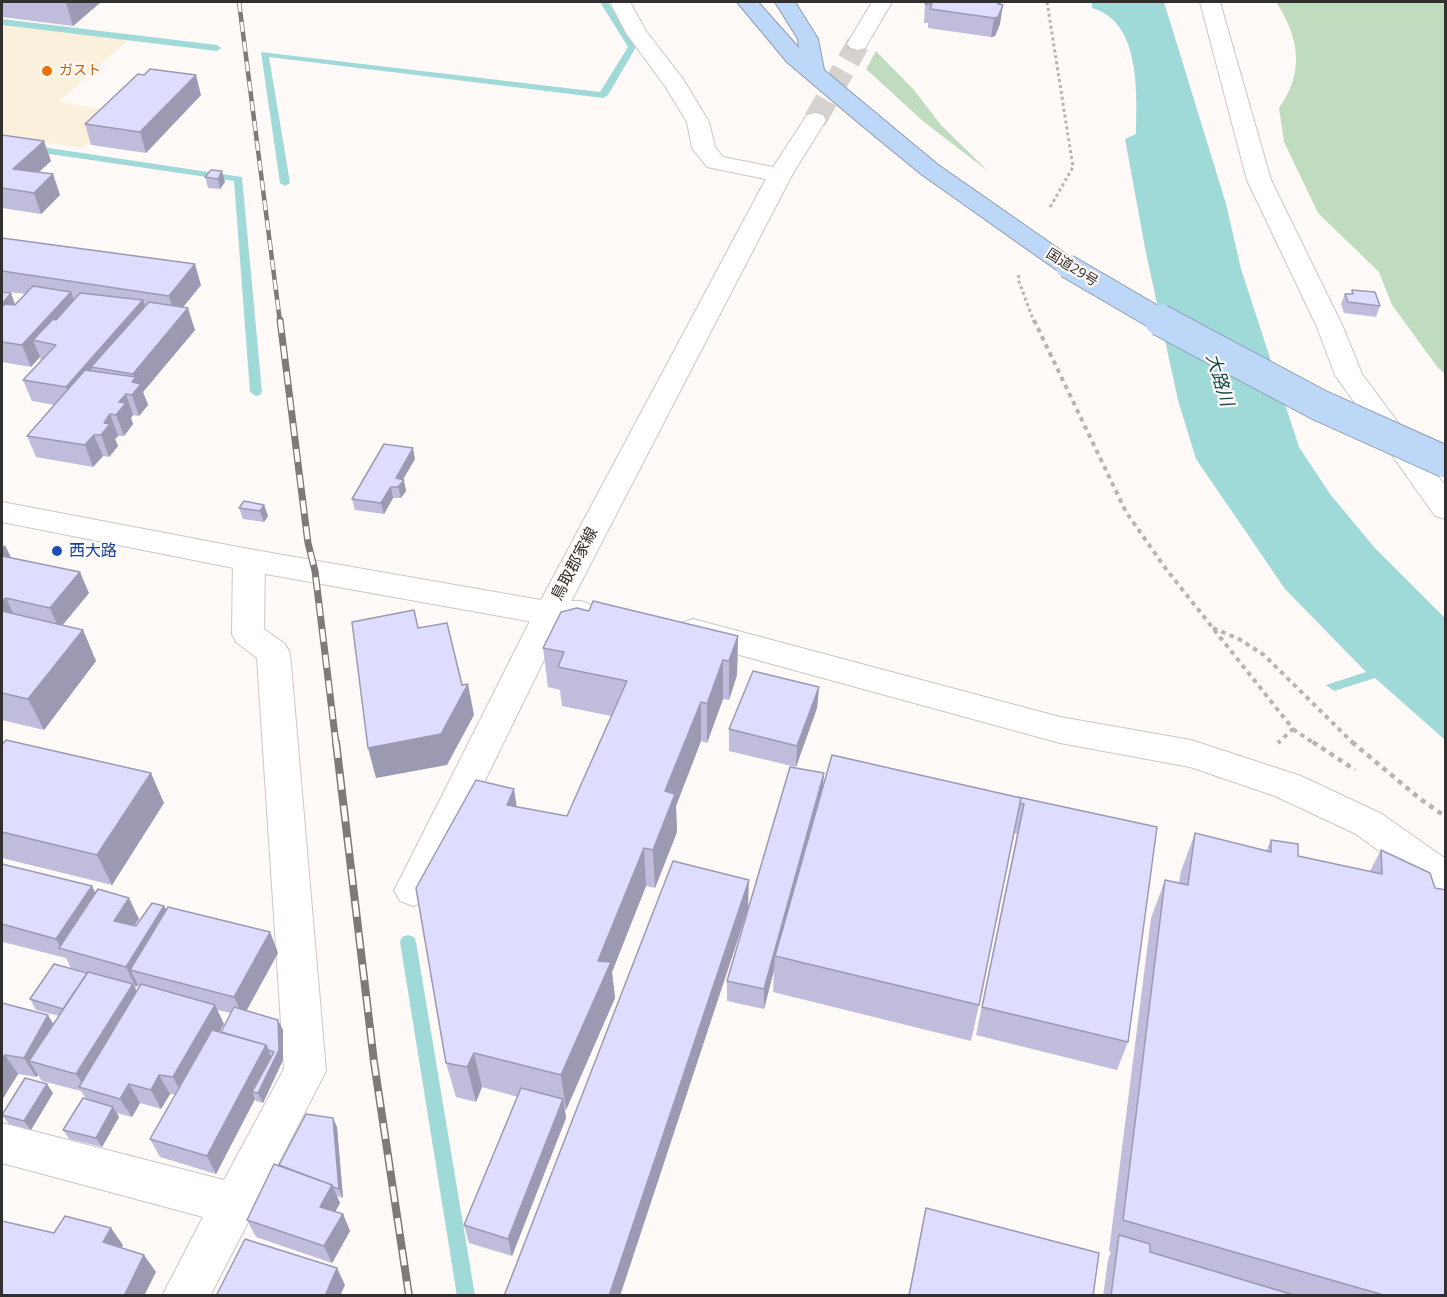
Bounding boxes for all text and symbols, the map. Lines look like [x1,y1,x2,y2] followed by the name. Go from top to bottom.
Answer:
[59,63,101,79] place label: ガスト
[40,64,54,78] marker: ガスト
[1043,246,1101,290] street label: 国道29号
[1201,351,1237,409] water label: 大路川
[548,524,602,604] street label: 鳥取郡家線
[69,541,117,561] place label: 西大路
[50,544,64,558] marker: 西大路

